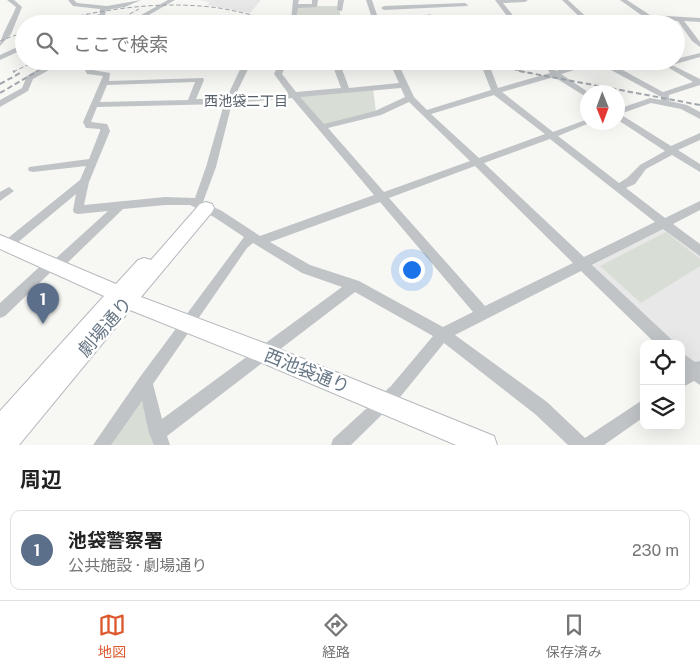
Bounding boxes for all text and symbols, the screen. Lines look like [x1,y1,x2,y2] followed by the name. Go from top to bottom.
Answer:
[15,15,685,70] search box
[33,29,61,57] icon: search
[73,33,168,55] text: ここで検索
[580,85,625,130] north arrow
[204,93,288,109] district label: 西池袋二丁目
[399,257,425,283] your location
[27,283,59,324] pin: 1
[73,293,136,361] street label: 劇場通り
[640,340,685,430] map controls
[640,340,685,385] button: locate
[262,344,353,397] street label: 西池袋通り
[640,385,685,430] button: layers
[20,467,62,492] text: 周辺
[68,529,163,551] text: 池袋警察署
[34,541,40,560] text: 1
[632,541,679,560] text: 230 m
[68,556,207,575] text: 公共施設 · 劇場通り
[98,611,126,661] tab: 地図
[322,611,350,661] tab: 経路
[546,611,602,661] tab: 保存済み

